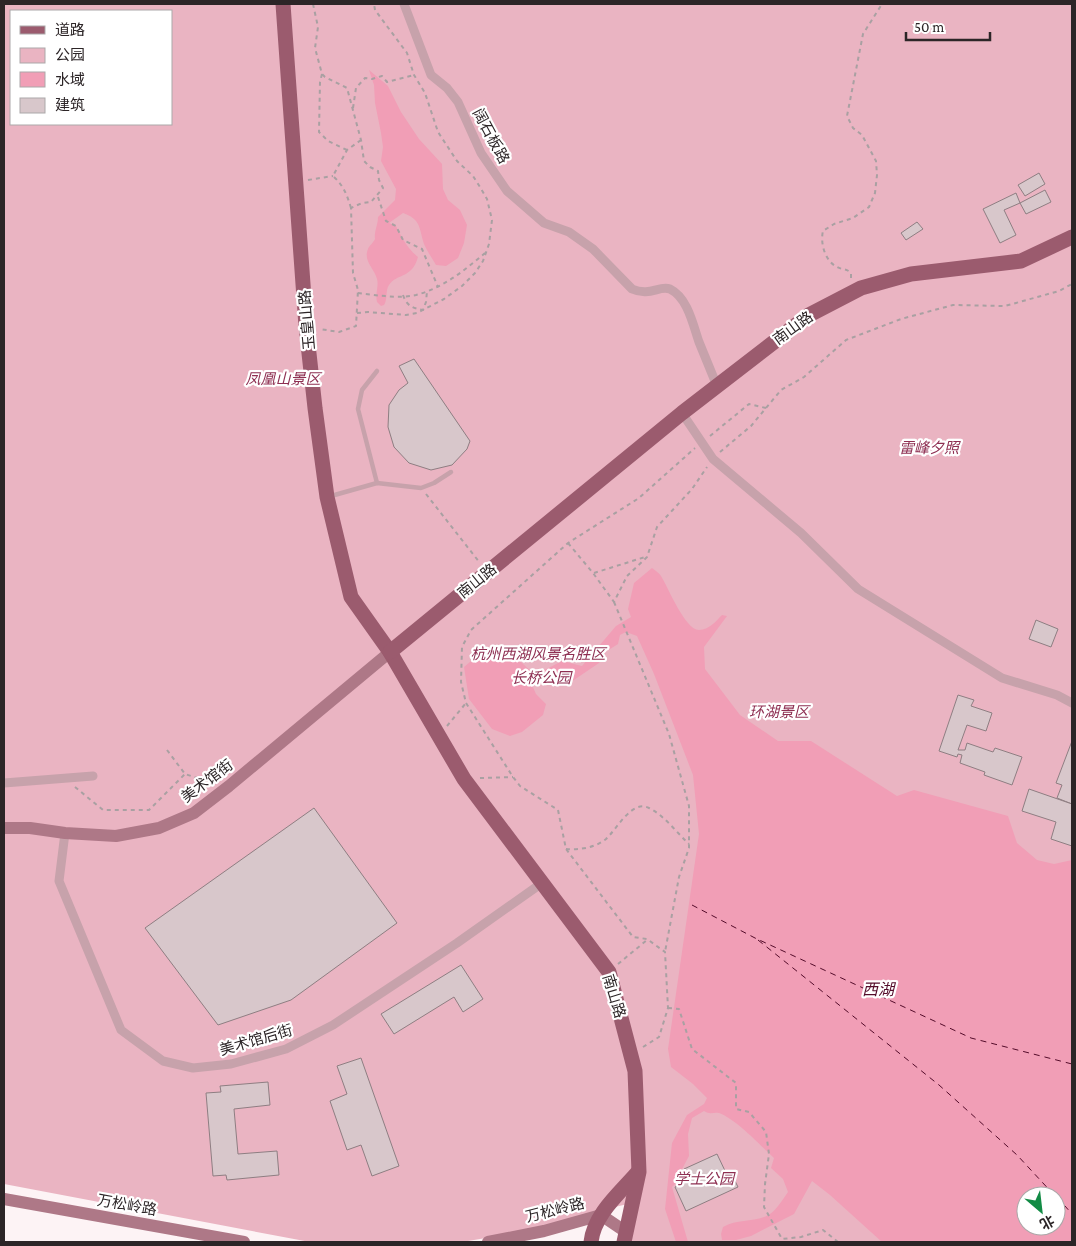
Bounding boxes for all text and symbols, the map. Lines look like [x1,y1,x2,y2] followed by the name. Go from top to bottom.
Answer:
[10,10,172,125] legend
[906,10,990,42] scale bar
[914,19,944,35] text: 50 m
[55,22,85,38] text: 道路
[55,47,85,63] text: 公园
[55,72,85,88] text: 水域
[55,97,85,113] text: 建筑
[470,106,512,166] street label: 阔石板路
[296,289,318,351] street label: 玉皇山路
[770,308,816,348] street label: 南山路
[245,371,322,387] park label: 凤凰山景区
[899,440,961,456] park label: 雷峰夕照
[454,561,500,601] street label: 南山路
[470,646,607,662] park label: 杭州西湖风景名胜区
[511,670,573,686] park label: 长桥公园
[749,704,811,720] park label: 环湖景区
[178,757,236,805] street label: 美术馆街
[600,972,628,1020] street label: 南山路
[862,981,897,998] water label: 西湖
[218,1022,294,1058] street label: 美术馆后街
[674,1171,736,1187] park label: 学士公园
[1016,1186,1066,1236] north arrow
[96,1191,158,1218] street label: 万松岭路
[524,1194,586,1225] street label: 万松岭路
[1037,1212,1057,1233] text: 北

